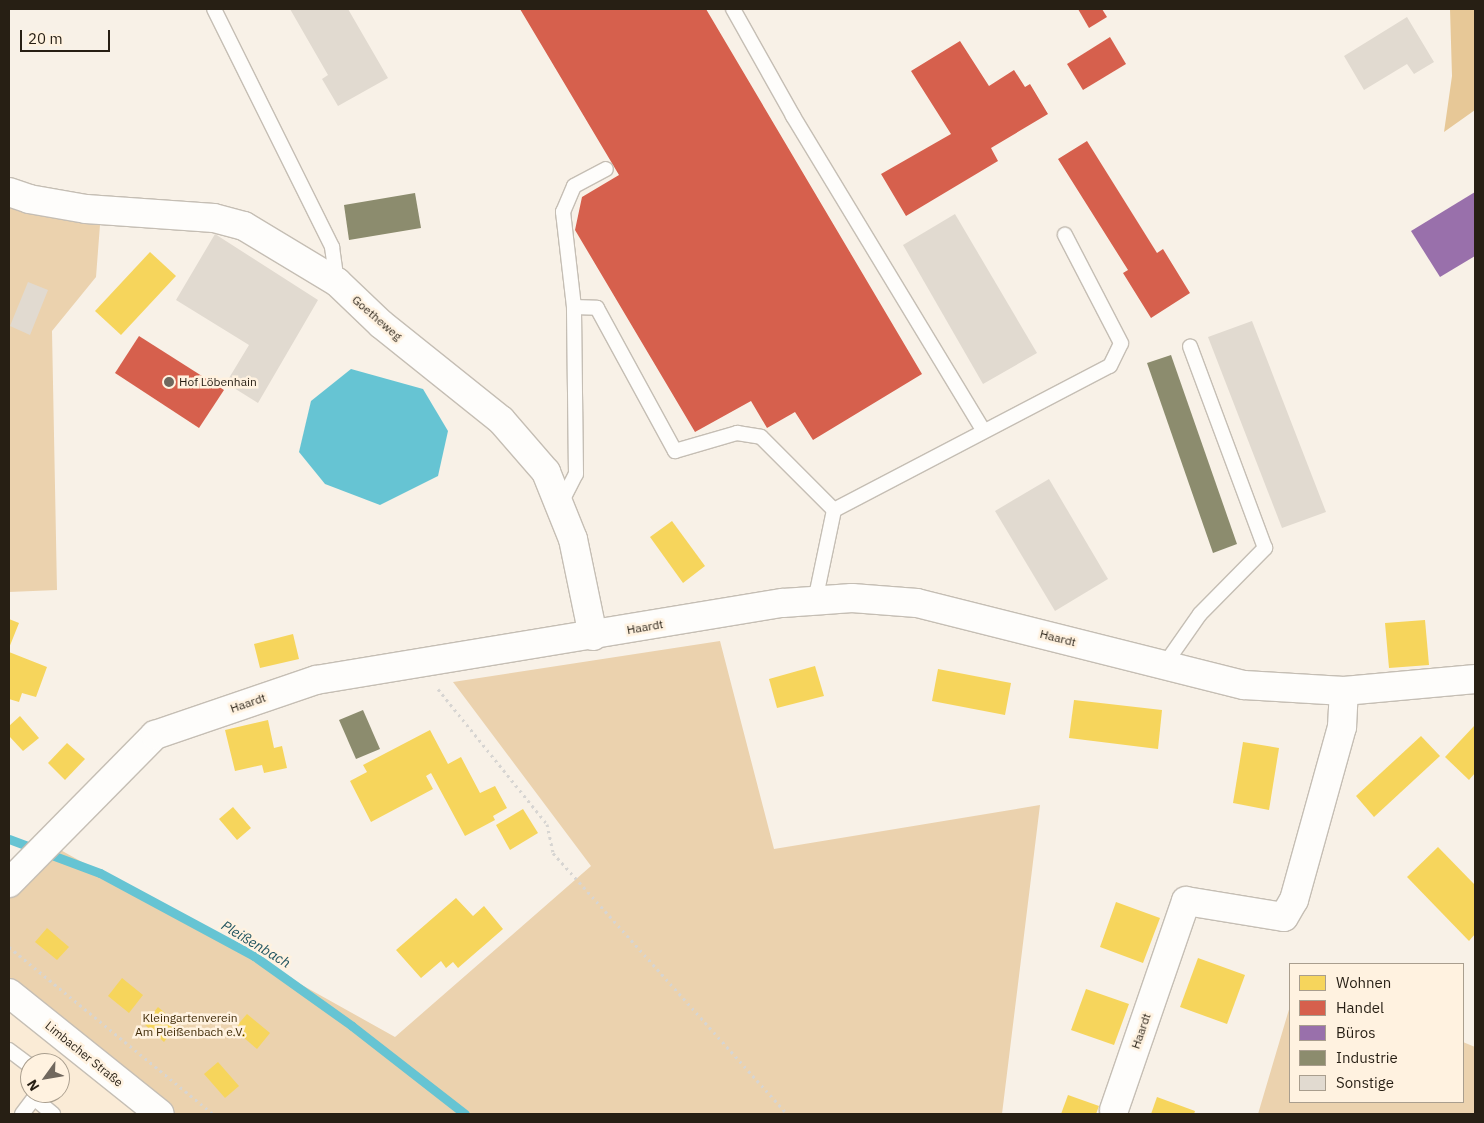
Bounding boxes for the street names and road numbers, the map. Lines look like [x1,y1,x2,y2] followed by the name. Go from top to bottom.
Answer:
[349,292,405,344] street label: Goetheweg
[626,617,664,637] street label: Haardt
[1038,627,1078,649] street label: Haardt
[228,690,268,716] street label: Haardt
[1128,1011,1154,1051] street label: Haardt
[42,1018,126,1090] street label: Limbacher Straße

